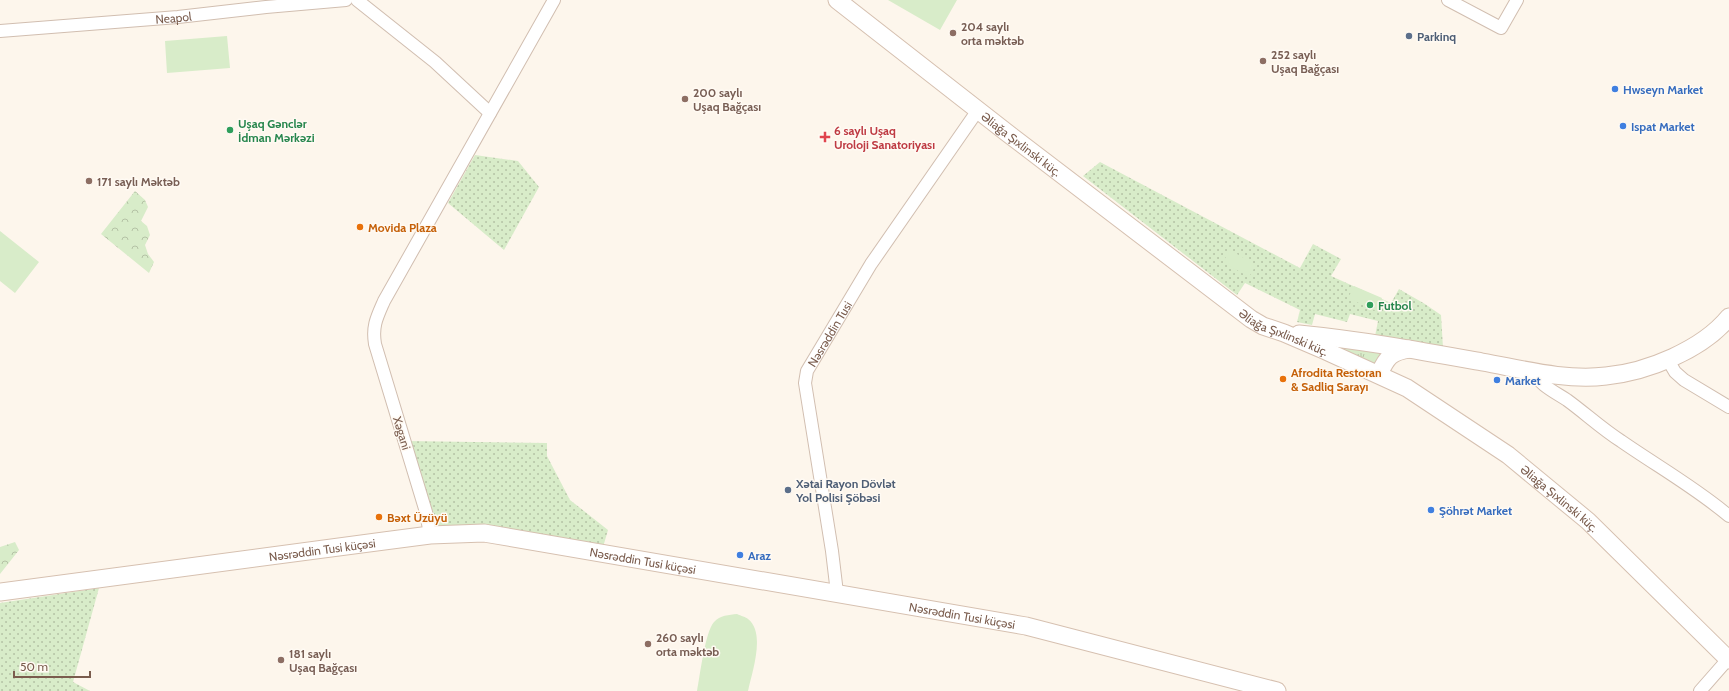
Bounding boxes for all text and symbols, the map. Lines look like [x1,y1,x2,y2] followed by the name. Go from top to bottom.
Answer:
[155,8,193,26] street label: Neapol
[961,19,1024,48] place label: 204 saylı orta məktəb
[948,28,958,38] marker: 204 saylı orta məktəb
[1417,29,1456,44] place label: Parkinq
[1404,31,1414,41] marker: Parkinq
[1271,47,1339,76] place label: 252 saylı Uşaq Bağçası
[1258,56,1268,66] marker: 252 saylı Uşaq Bağçası
[1623,82,1703,97] place label: Hwseyn Market
[1610,84,1620,94] marker: Hwseyn Market
[693,85,761,114] place label: 200 saylı Uşaq Bağçası
[680,94,690,104] marker: 200 saylı Uşaq Bağçası
[979,108,1065,179] street label: Əliağa Şıxlinski küç.
[238,116,315,145] place label: Uşaq Gənclər İdman Mərkəzi
[1631,119,1695,134] place label: Ispat Market
[1618,121,1628,131] marker: Ispat Market
[834,123,935,152] place label: 6 saylı Uşaq Uroloji Sanatoriyası
[225,125,235,135] marker: Uşaq Gənclər İdman Mərkəzi
[819,131,831,143] marker: 6 saylı Uşaq Uroloji Sanatoriyası
[97,174,180,189] place label: 171 saylı Məktəb
[84,176,94,186] marker: 171 saylı Məktəb
[368,220,437,235] place label: Movida Plaza
[355,222,365,232] marker: Movida Plaza
[804,298,855,369] street label: Nəsrəddin Tusi
[1378,298,1412,313] place label: Futbol
[1365,300,1375,310] marker: Futbol
[1236,305,1331,359] street label: Əliağa Şıxlinski küç.
[1291,365,1382,394] place label: Afrodita Restoran & Sadliq Sarayı
[1505,373,1541,388] place label: Market
[1278,374,1288,384] marker: Afrodita Restoran & Sadliq Sarayı
[1492,375,1502,385] marker: Market
[390,414,414,452] street label: Xəgani
[1518,461,1602,535] street label: Əliağa Şıxlinski küç.
[795,476,896,505] place label: Xətai Rayon Dövlət Yol Polisi Şöbəsi
[783,485,793,495] marker: Xətai Rayon Dövlət Yol Polisi Şöbəsi
[1439,503,1512,518] place label: Şöhrət Market
[1426,505,1436,515] marker: Şöhrət Market
[387,510,447,525] place label: Bəxt Üzüyü
[374,512,384,522] marker: Bəxt Üzüyü
[268,535,376,564] street label: Nəsrəddin Tusi küçəsi
[589,544,697,577] street label: Nəsrəddin Tusi küçəsi
[748,548,771,563] place label: Araz
[735,550,745,560] marker: Araz
[908,599,1016,632] street label: Nəsrəddin Tusi küçəsi
[656,630,719,659] place label: 260 saylı orta məktəb
[643,639,653,649] marker: 260 saylı orta məktəb
[289,646,357,675] place label: 181 saylı Uşaq Bağçası
[14,653,90,679] scale bar
[276,655,286,665] marker: 181 saylı Uşaq Bağçası
[20,659,48,674] text: 50 m

